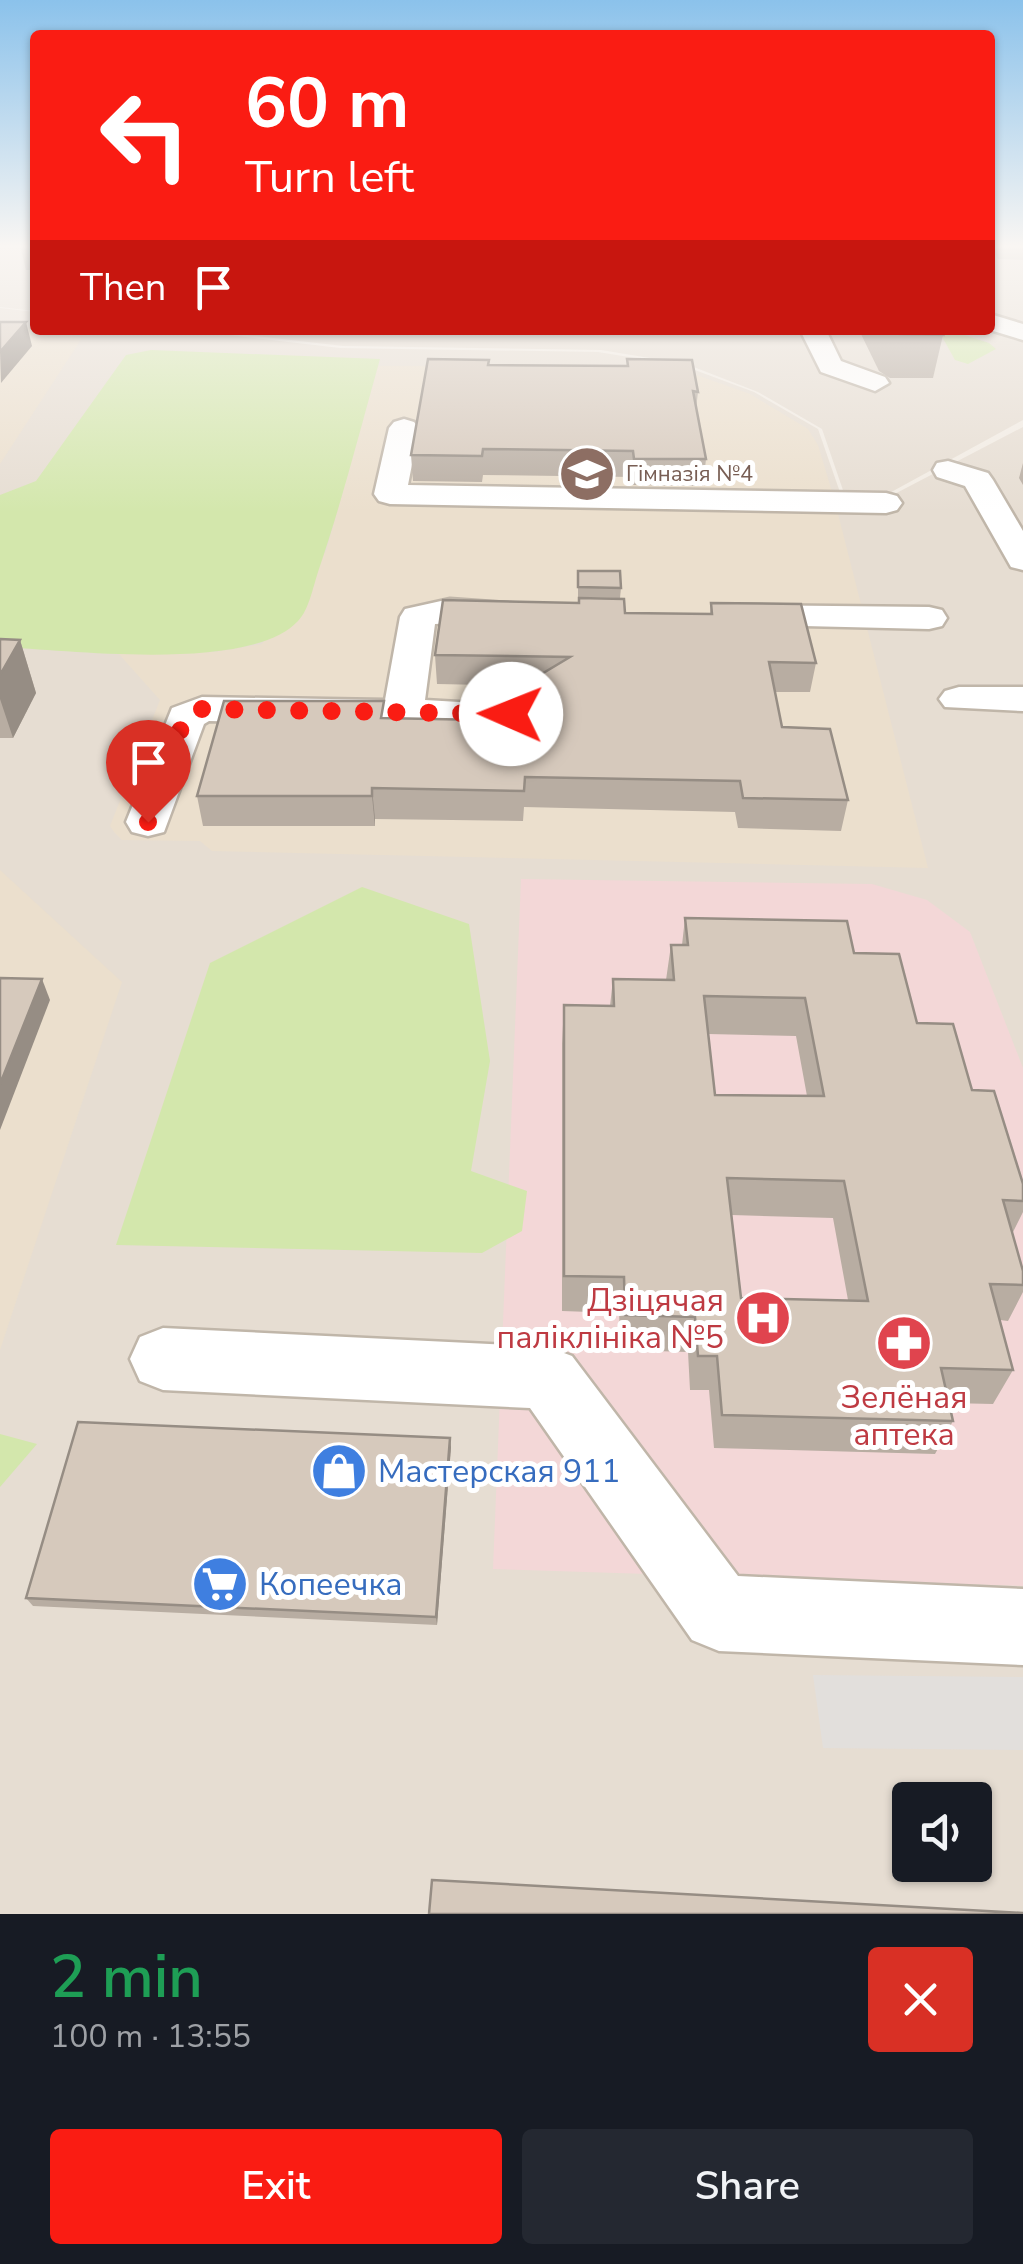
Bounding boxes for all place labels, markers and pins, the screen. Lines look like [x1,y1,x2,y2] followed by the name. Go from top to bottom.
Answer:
[557,444,617,504] school or university icon: Гімназія №4
[626,459,753,489] place label: Гімназія №4
[106,720,191,823] pin
[496,1279,724,1359] place label: Дзіцячая паліклініка №5
[733,1288,793,1348] hospital icon: Дзіцячая паліклініка №5
[874,1313,934,1373] pharmacy icon: Зелёная аптека
[841,1376,967,1456] place label: Зелёная аптека
[309,1441,369,1501] shop icon: Мастерская 911
[378,1450,621,1493] place label: Мастерская 911
[190,1554,250,1614] supermarket icon: Копеечка
[259,1563,403,1606] place label: Копеечка

